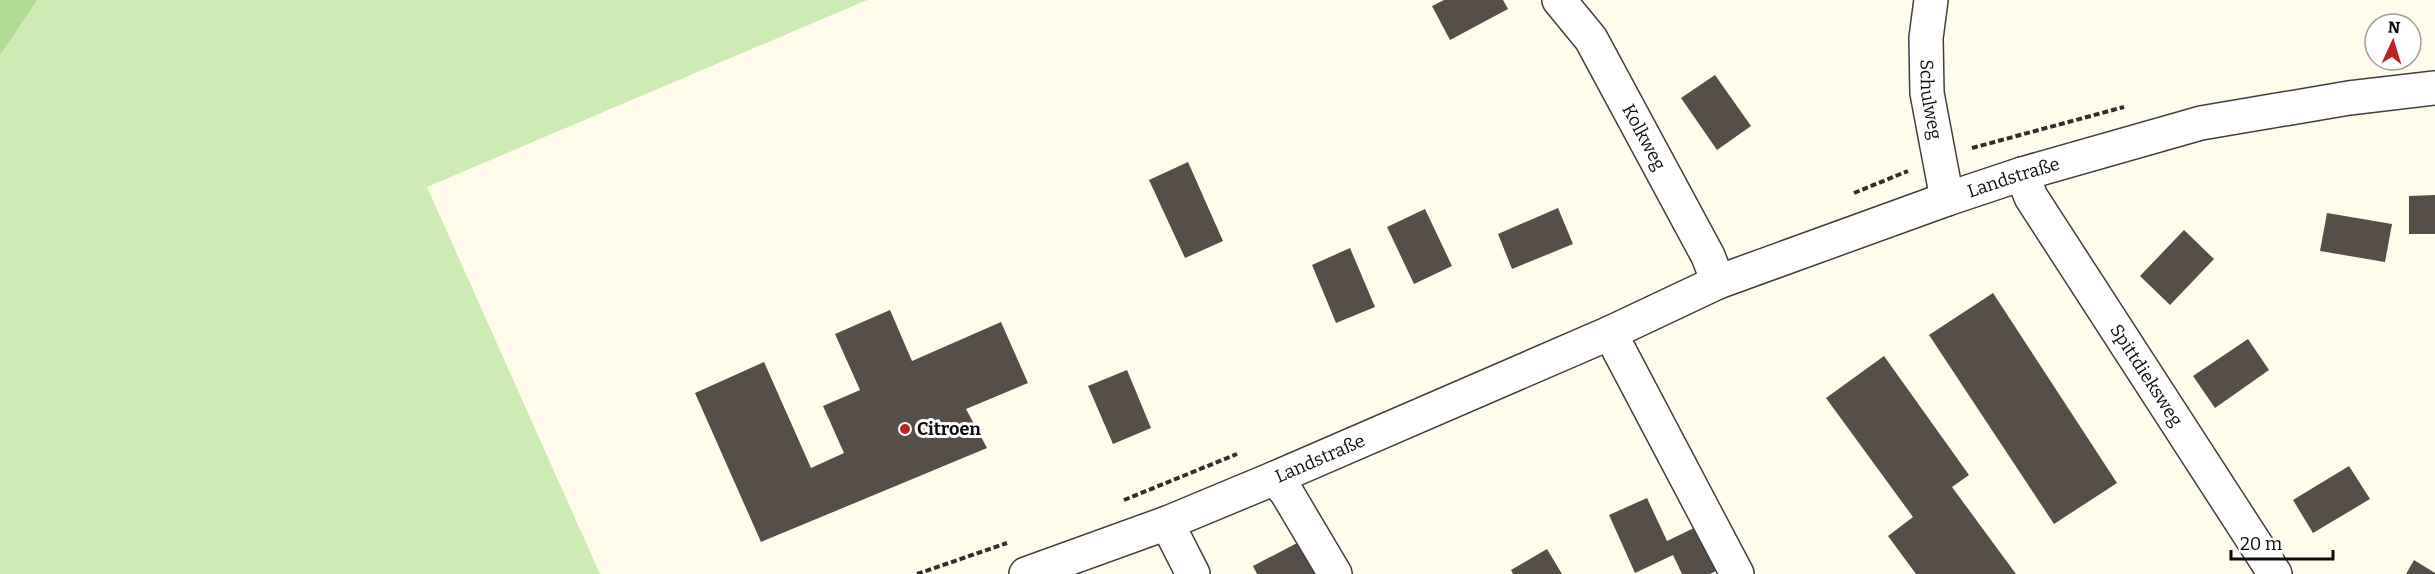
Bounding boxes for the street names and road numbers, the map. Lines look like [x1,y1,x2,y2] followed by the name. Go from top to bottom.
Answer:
[1915,59,1947,141] street label: Schulweg
[1617,101,1671,174] street label: Kolkweg
[1965,153,2062,202] street label: Landstraße
[2105,320,2187,430] street label: Spittdieksweg
[1272,429,1368,488] street label: Landstraße

